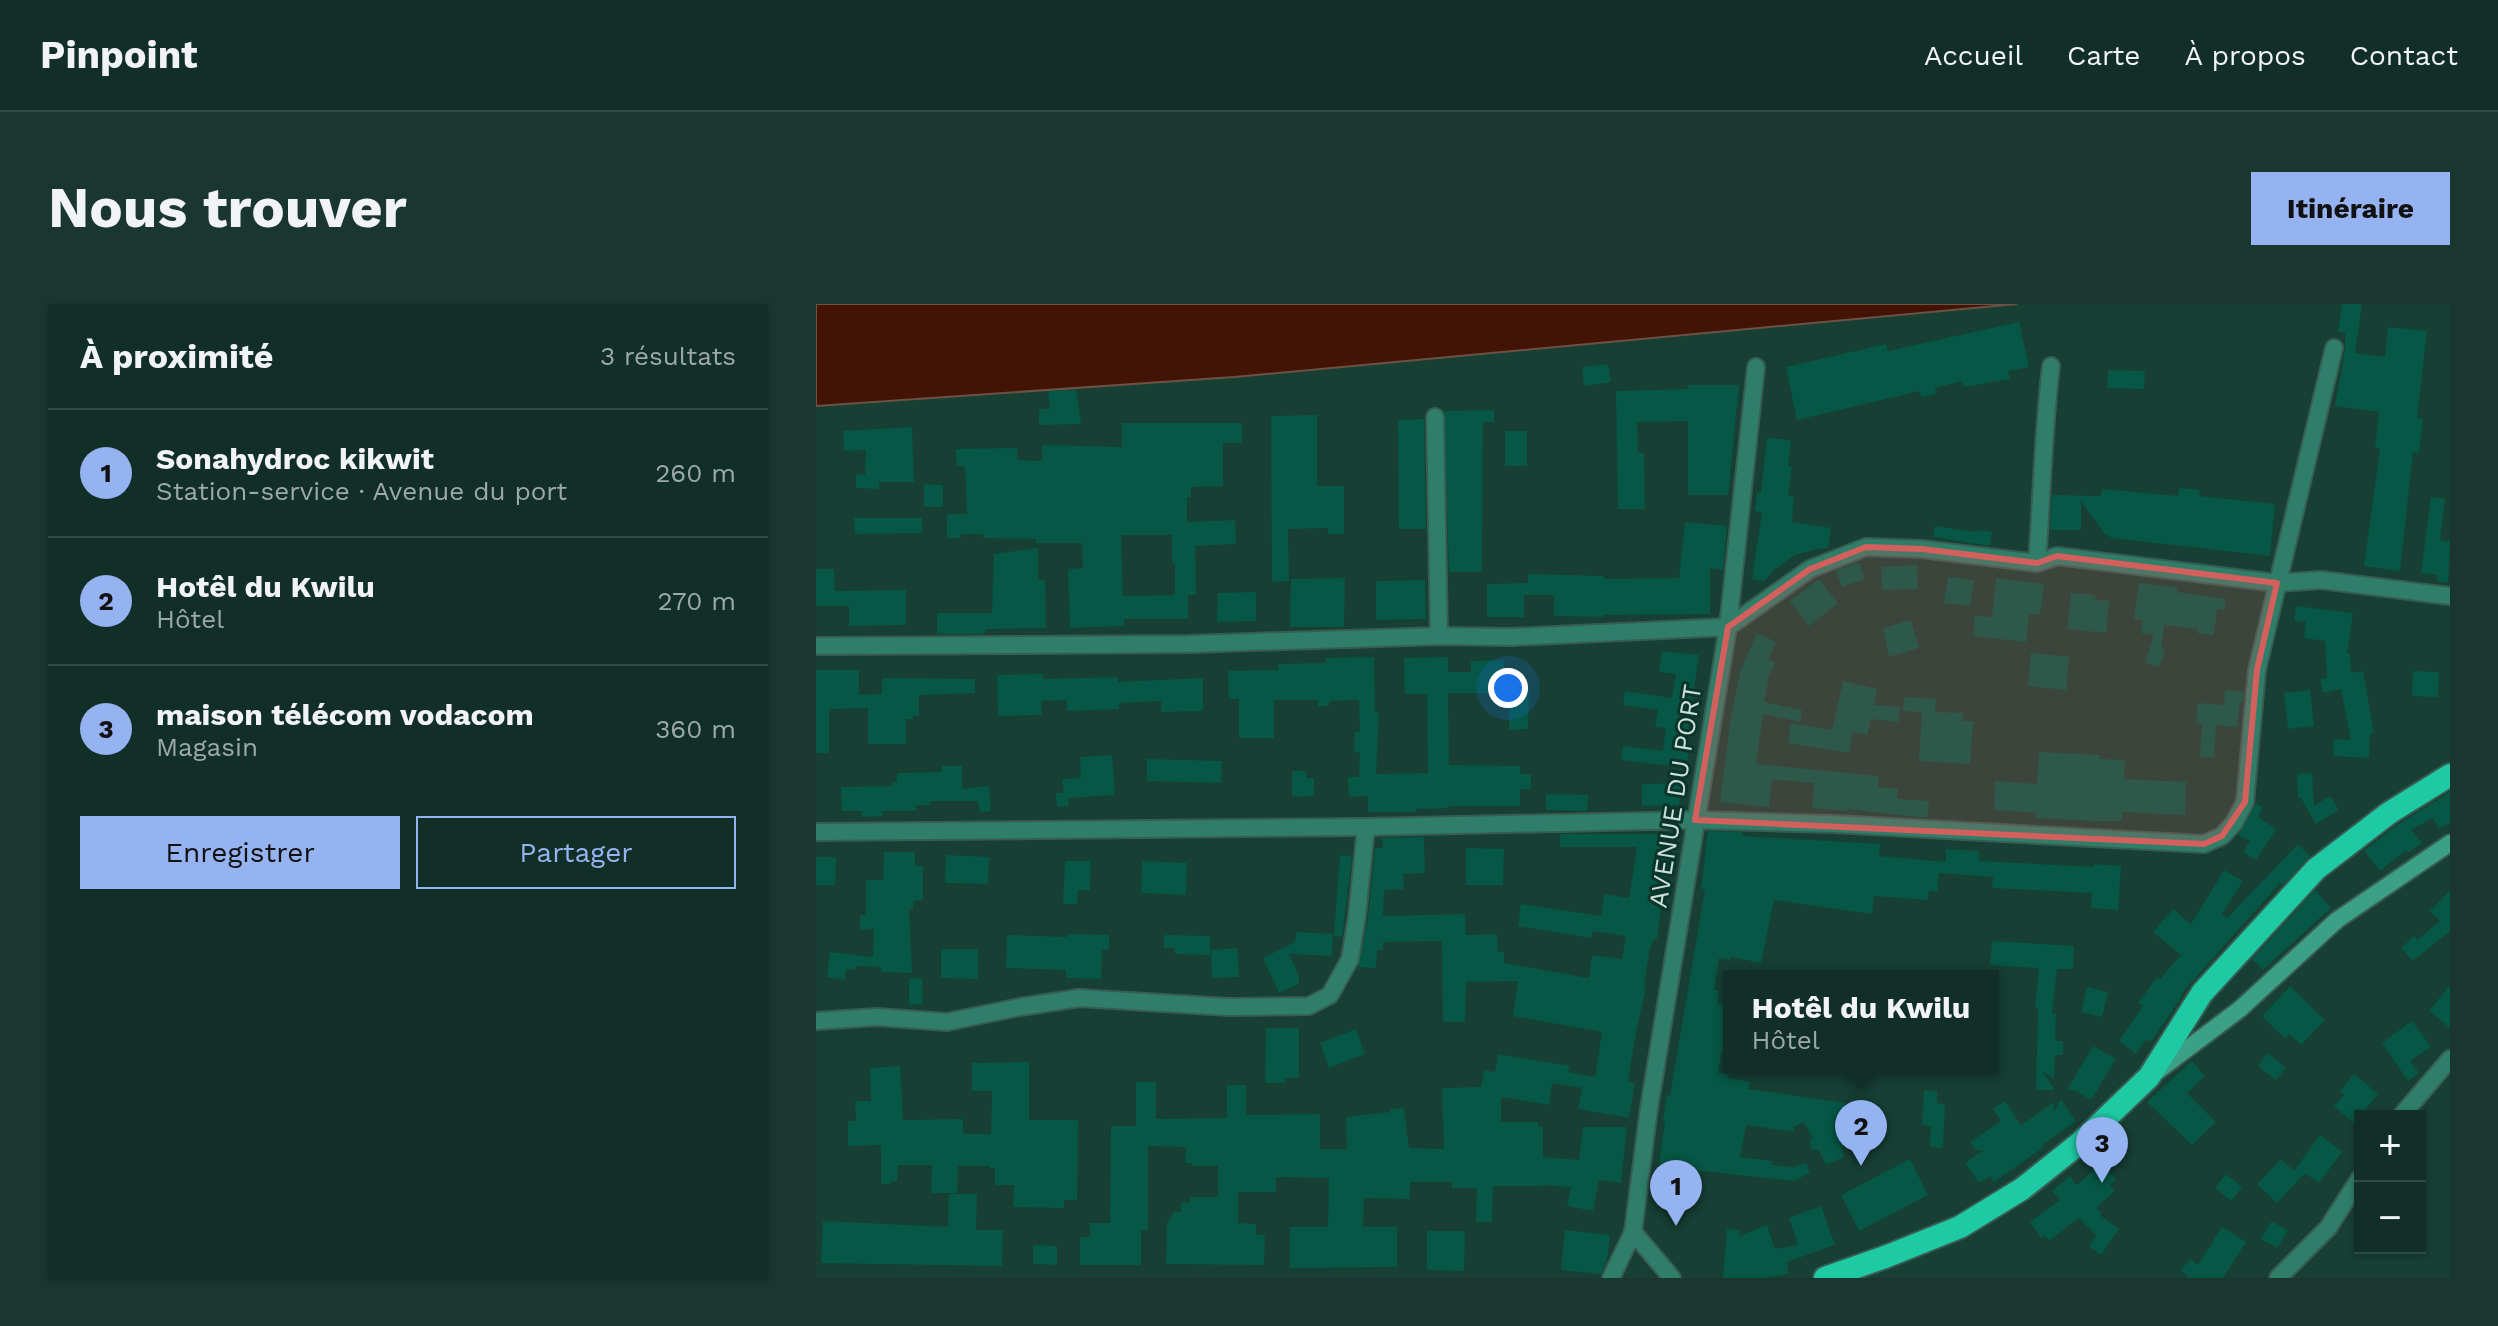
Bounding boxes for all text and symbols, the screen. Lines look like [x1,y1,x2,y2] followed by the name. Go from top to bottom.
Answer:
[40,33,198,77] text: Pinpoint
[1924,39,2023,72] text: Accueil
[2067,39,2141,72] text: Carte
[2185,39,2306,72] text: À propos
[2350,39,2458,72] text: Contact
[2251,172,2450,245] button: Itinéraire
[48,175,407,241] text: Nous trouver
[80,336,274,376] text: À proximité
[600,341,736,371] text: 3 résultats
[156,441,434,476] text: Sonahydroc kikwit
[100,458,112,488] text: 1
[655,458,736,488] text: 260 m
[156,476,567,506] text: Station-service · Avenue du port
[156,569,375,604] text: Hotêl du Kwilu
[98,586,114,616] text: 2
[657,586,736,616] text: 270 m
[156,604,224,634] text: Hôtel
[1488,668,1528,708] your location
[1643,682,1707,910] street label: AVENUE DU PORT
[156,697,534,732] text: maison télécom vodacom
[98,714,114,744] text: 3
[655,714,736,744] text: 360 m
[156,732,258,762] text: Magasin
[80,816,400,889] button: Enregistrer
[416,816,736,889] button: Partager
[1723,970,1999,1074] popup
[1752,990,1970,1025] text: Hotêl du Kwilu
[1752,1025,1820,1055] text: Hôtel
[1835,1100,1887,1166] pin: 2
[2354,1110,2426,1254] map controls
[2354,1110,2426,1182] button: +
[2076,1117,2128,1183] pin: 3
[1650,1160,1702,1226] pin: 1
[2354,1182,2426,1254] button: −

